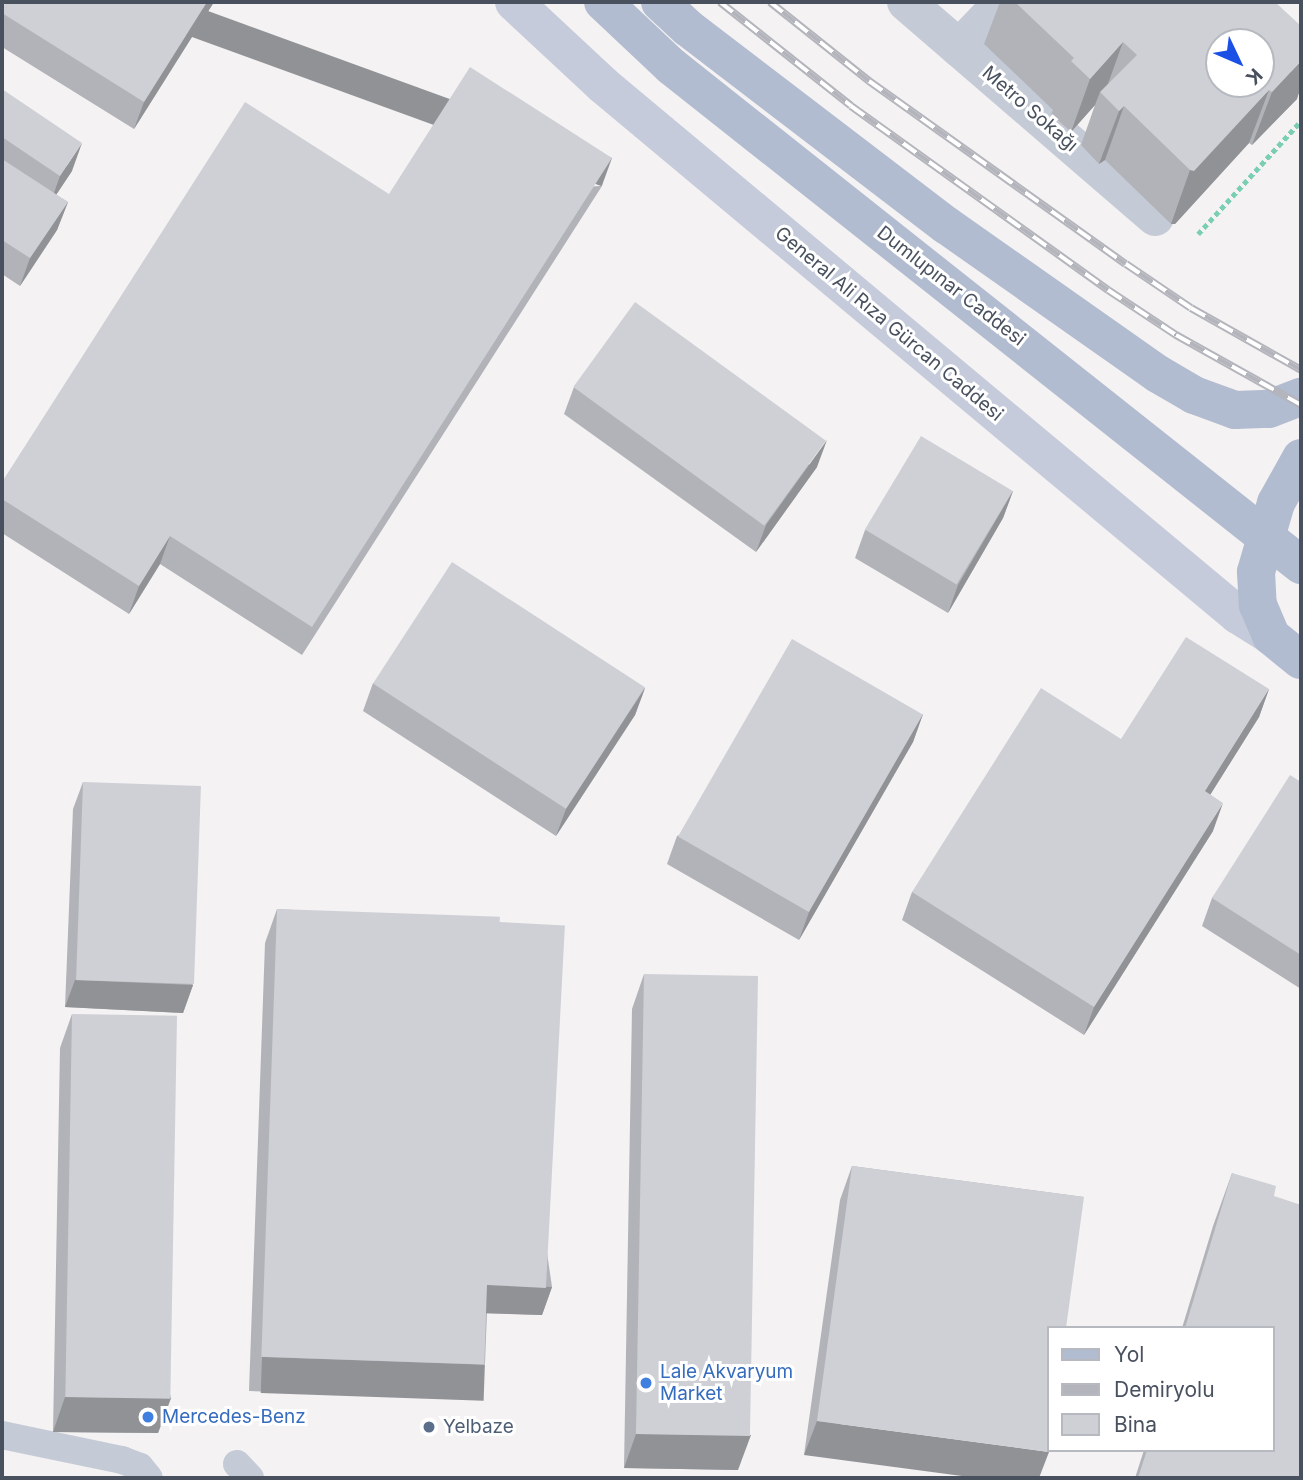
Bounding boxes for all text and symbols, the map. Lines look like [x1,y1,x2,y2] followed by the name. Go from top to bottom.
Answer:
[1205,28,1275,98] north arrow
[978,61,1082,157] street label: Metro Sokağı
[1241,64,1267,89] text: K
[872,221,1030,351] street label: Dumlupınar Caddesi
[770,222,1008,426] street label: General Ali Rıza Gürcan Caddesi
[1048,1326,1275,1452] legend
[1114,1342,1144,1367] text: Yol
[660,1361,793,1405] place label: Lale Akvaryum Market
[638,1375,654,1391] marker: Lale Akvaryum Market
[1114,1377,1215,1402] text: Demiryolu
[162,1406,306,1428] place label: Mercedes-Benz
[140,1409,156,1425] marker: Mercedes-Benz
[1114,1412,1157,1437] text: Bina
[443,1416,514,1438] place label: Yelbaze
[421,1419,437,1435] marker: Yelbaze

